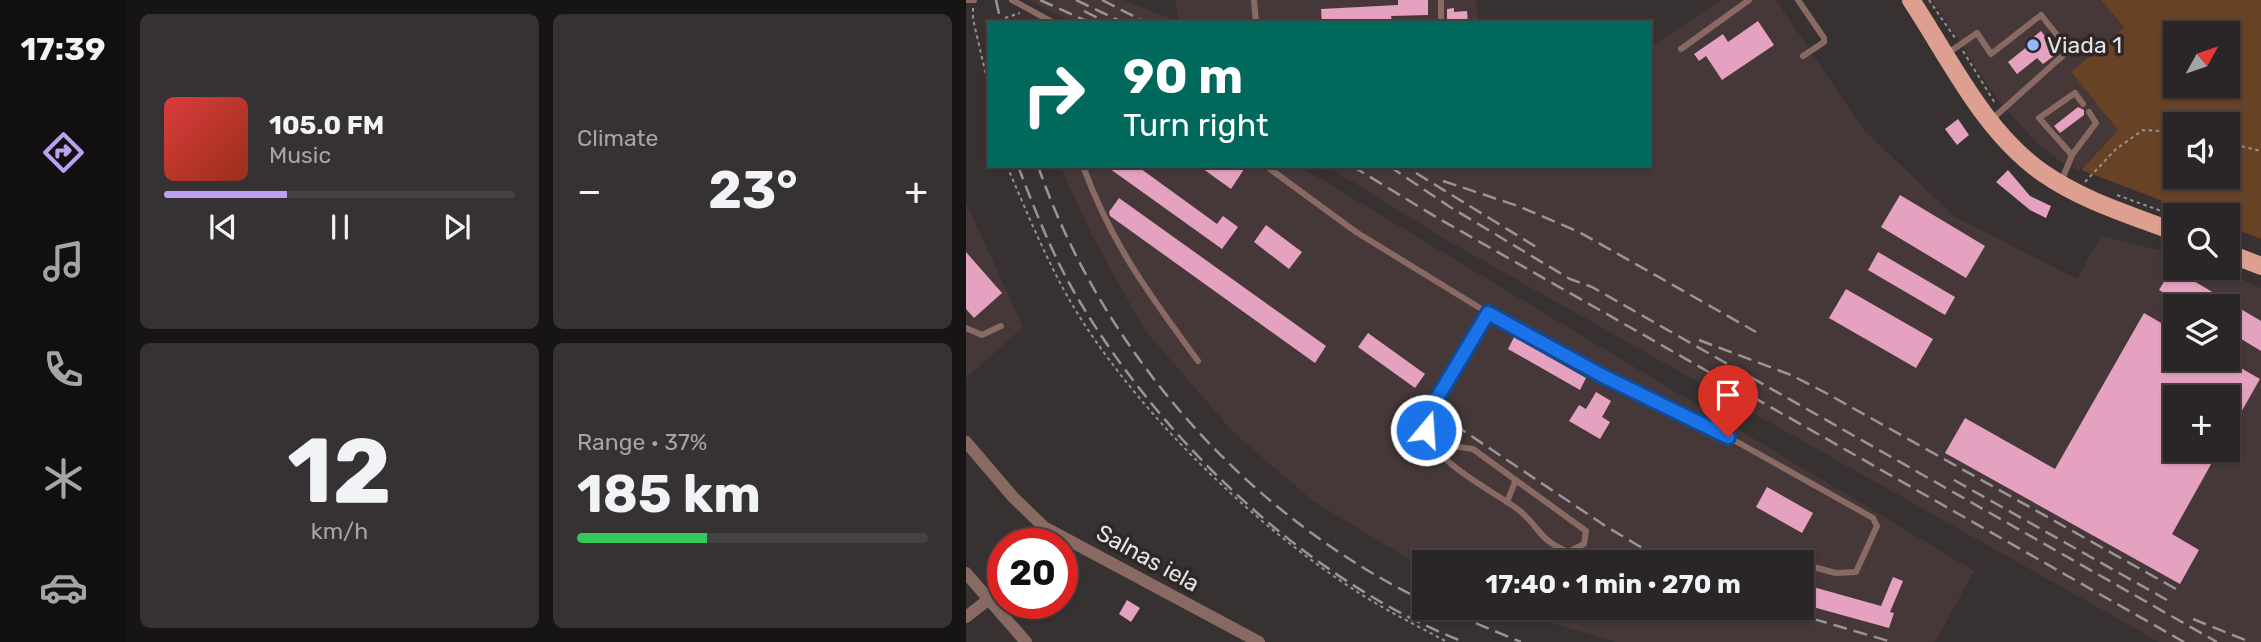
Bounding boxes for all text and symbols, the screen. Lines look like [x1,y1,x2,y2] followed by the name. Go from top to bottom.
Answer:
[2163,21,2240,98] north arrow
[2163,21,2240,462] map controls
[20,30,106,68] text: 17:39
[2047,31,2122,59] place label: Viada 1
[2025,37,2041,53] marker: Viada 1
[1123,47,1243,105] text: 90 m
[1008,49,1099,140] icon: right
[1123,106,1268,144] text: Turn right
[269,110,384,141] text: 105.0 FM
[2163,112,2240,189] button: sound
[577,124,658,152] text: Climate
[39,128,88,177] icon: directions
[269,141,331,169] text: Music
[708,159,798,221] text: 23°
[577,168,602,214] text: −
[904,168,928,214] text: +
[2163,203,2240,280] button: search
[204,208,242,246] icon: previous
[321,208,359,246] icon: pause
[438,208,476,246] icon: next
[39,237,88,286] icon: music
[2163,294,2240,371] button: layers
[39,345,88,394] icon: phone
[1698,365,1758,437] pin
[1709,376,1747,414] icon: arrive
[2163,385,2240,462] button: +
[1389,393,1463,467] position arrow
[287,417,392,525] text: 12
[577,428,707,456] text: Range · 37%
[39,454,88,503] icon: climate
[577,463,761,525] text: 185 km
[311,517,368,545] text: km/h
[1092,518,1204,598] street label: Salnas iela
[987,528,1078,619] speed limit sign: 20
[39,563,88,612] icon: car
[1485,569,1741,600] text: 17:40 · 1 min · 270 m

